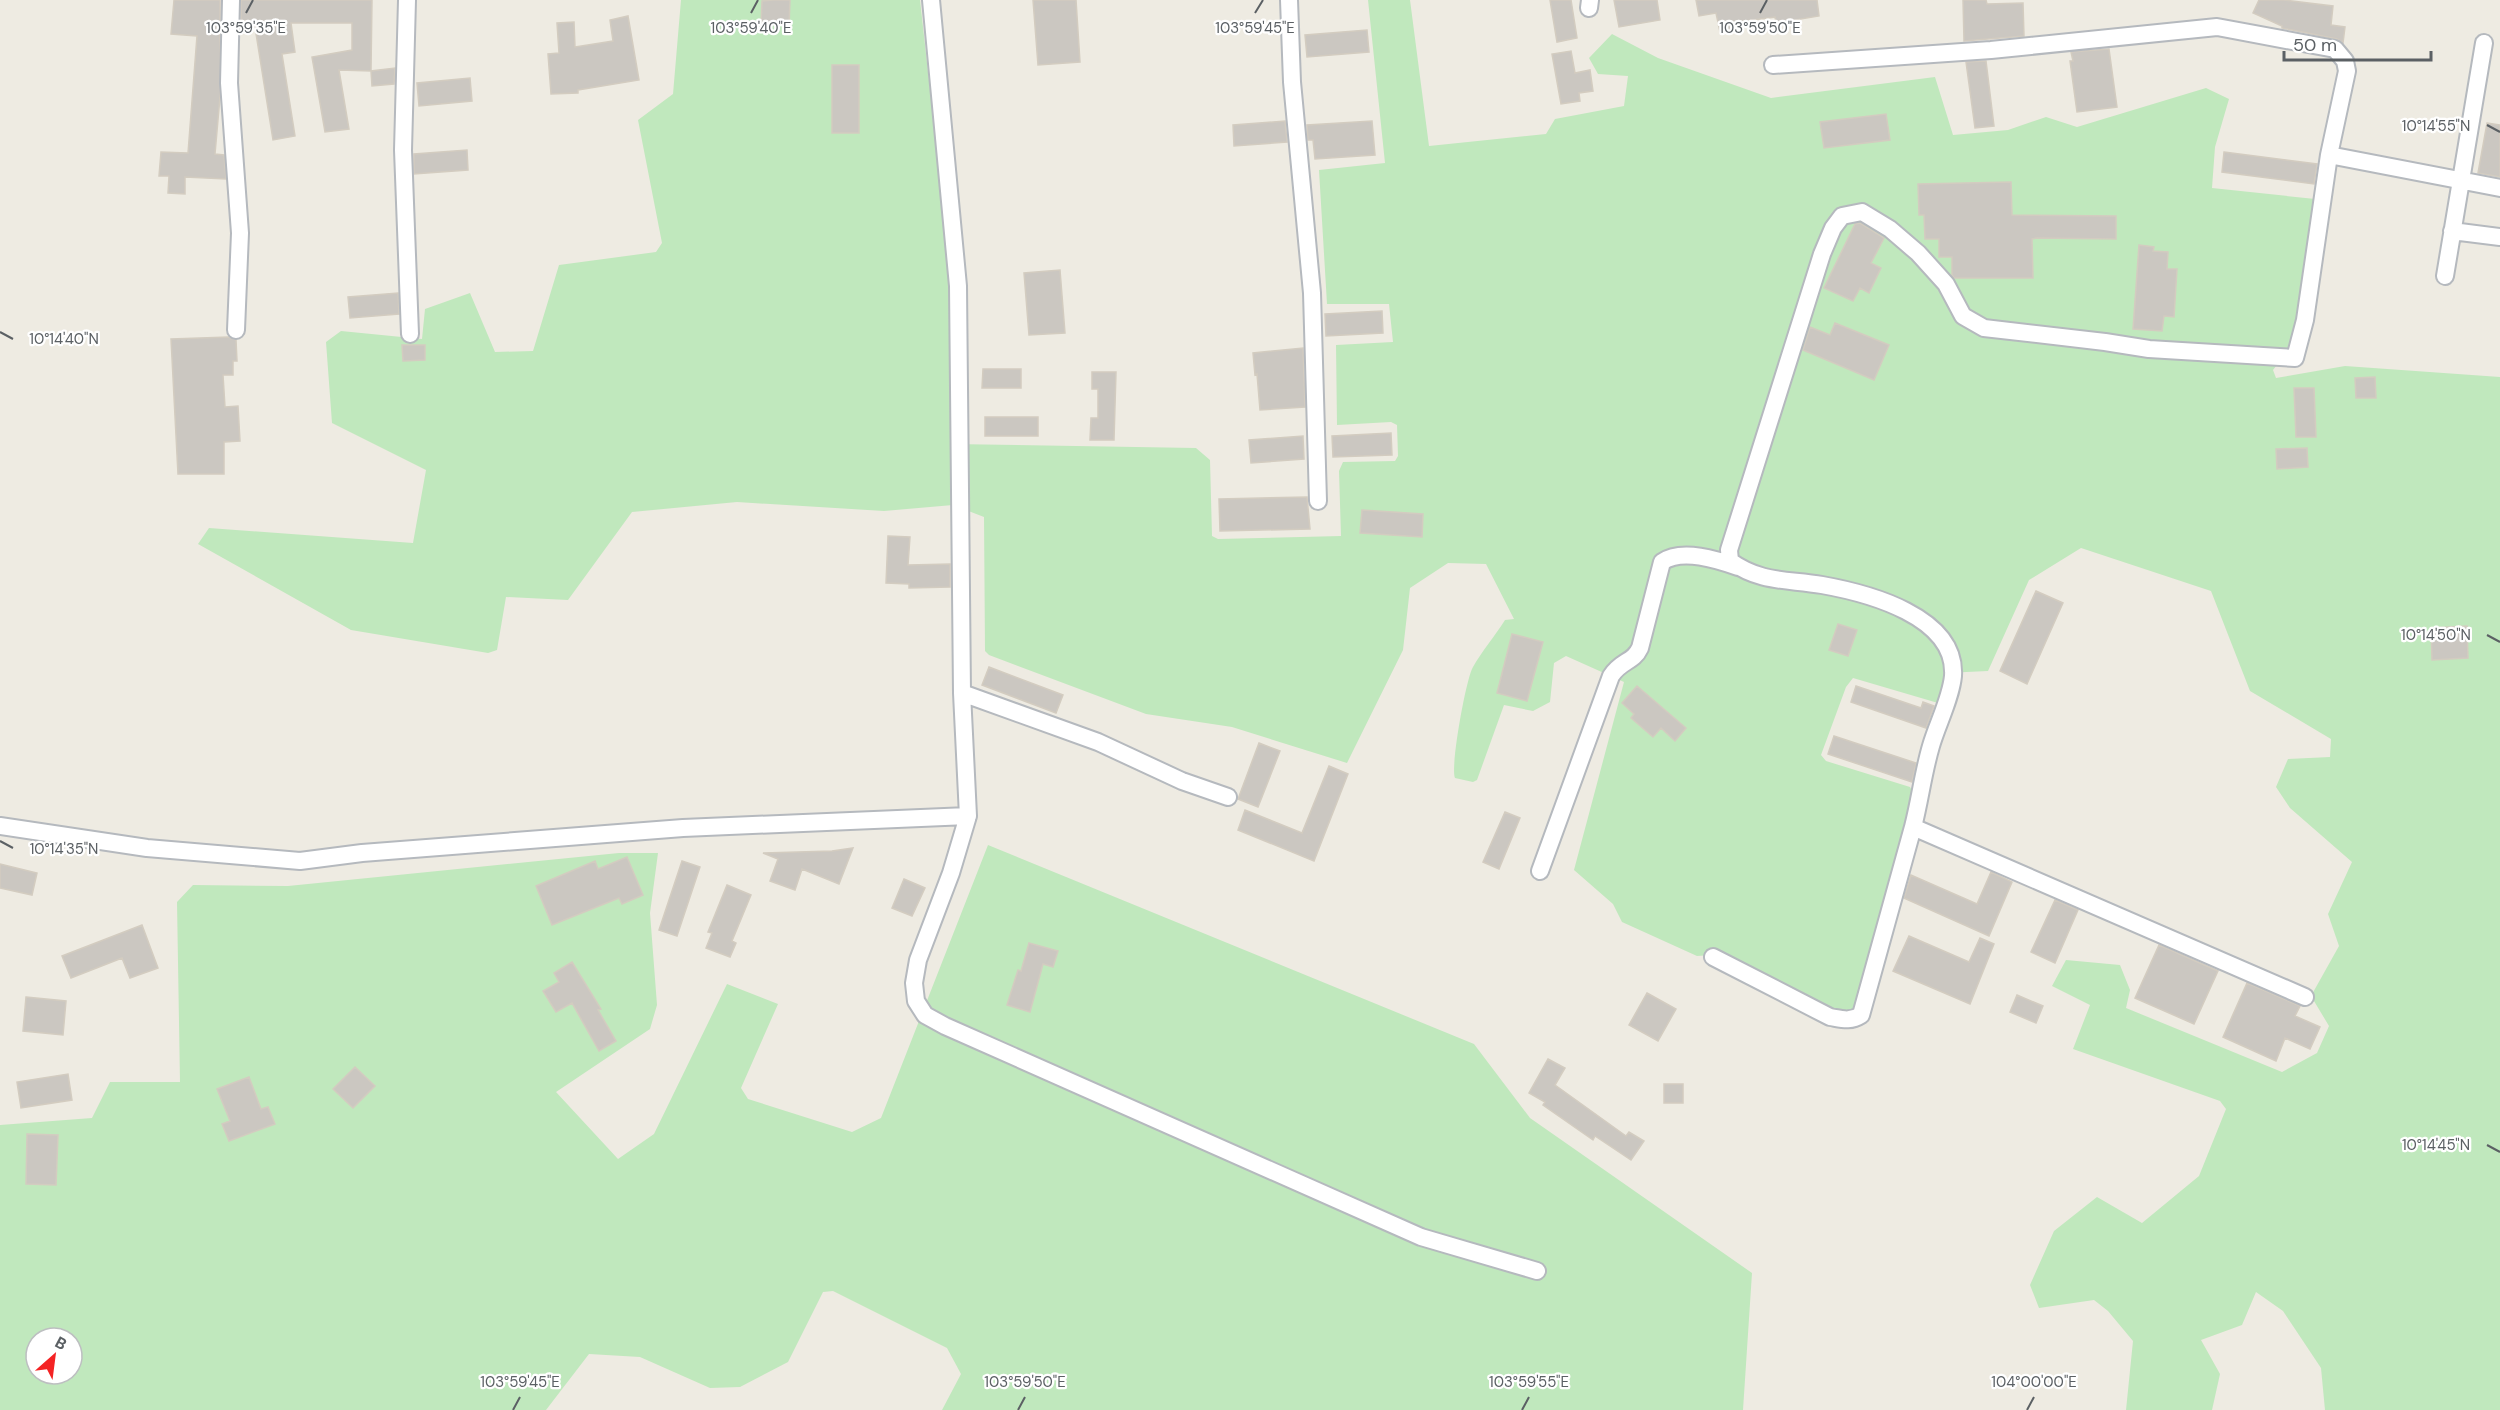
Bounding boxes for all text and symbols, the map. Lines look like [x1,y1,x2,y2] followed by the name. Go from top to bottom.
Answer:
[206,18,286,38] text: 103°59'35"E
[711,18,791,38] text: 103°59'40"E
[1215,18,1295,38] text: 103°59'45"E
[1719,18,1801,38] text: 103°59'50"E
[2284,24,2431,62] scale bar
[2293,33,2337,57] text: 50 m
[2402,116,2470,136] text: 10°14'55"N
[29,329,99,349] text: 10°14'40"N
[2401,625,2471,645] text: 10°14'50"N
[30,839,98,859] text: 10°14'35"N
[2402,1135,2470,1155] text: 10°14'45"N
[24,1326,84,1386] north arrow
[51,1332,70,1355] text: B
[480,1372,560,1392] text: 103°59'45"E
[984,1372,1066,1392] text: 103°59'50"E
[1489,1372,1569,1392] text: 103°59'55"E
[1991,1372,2077,1392] text: 104°00'00"E

